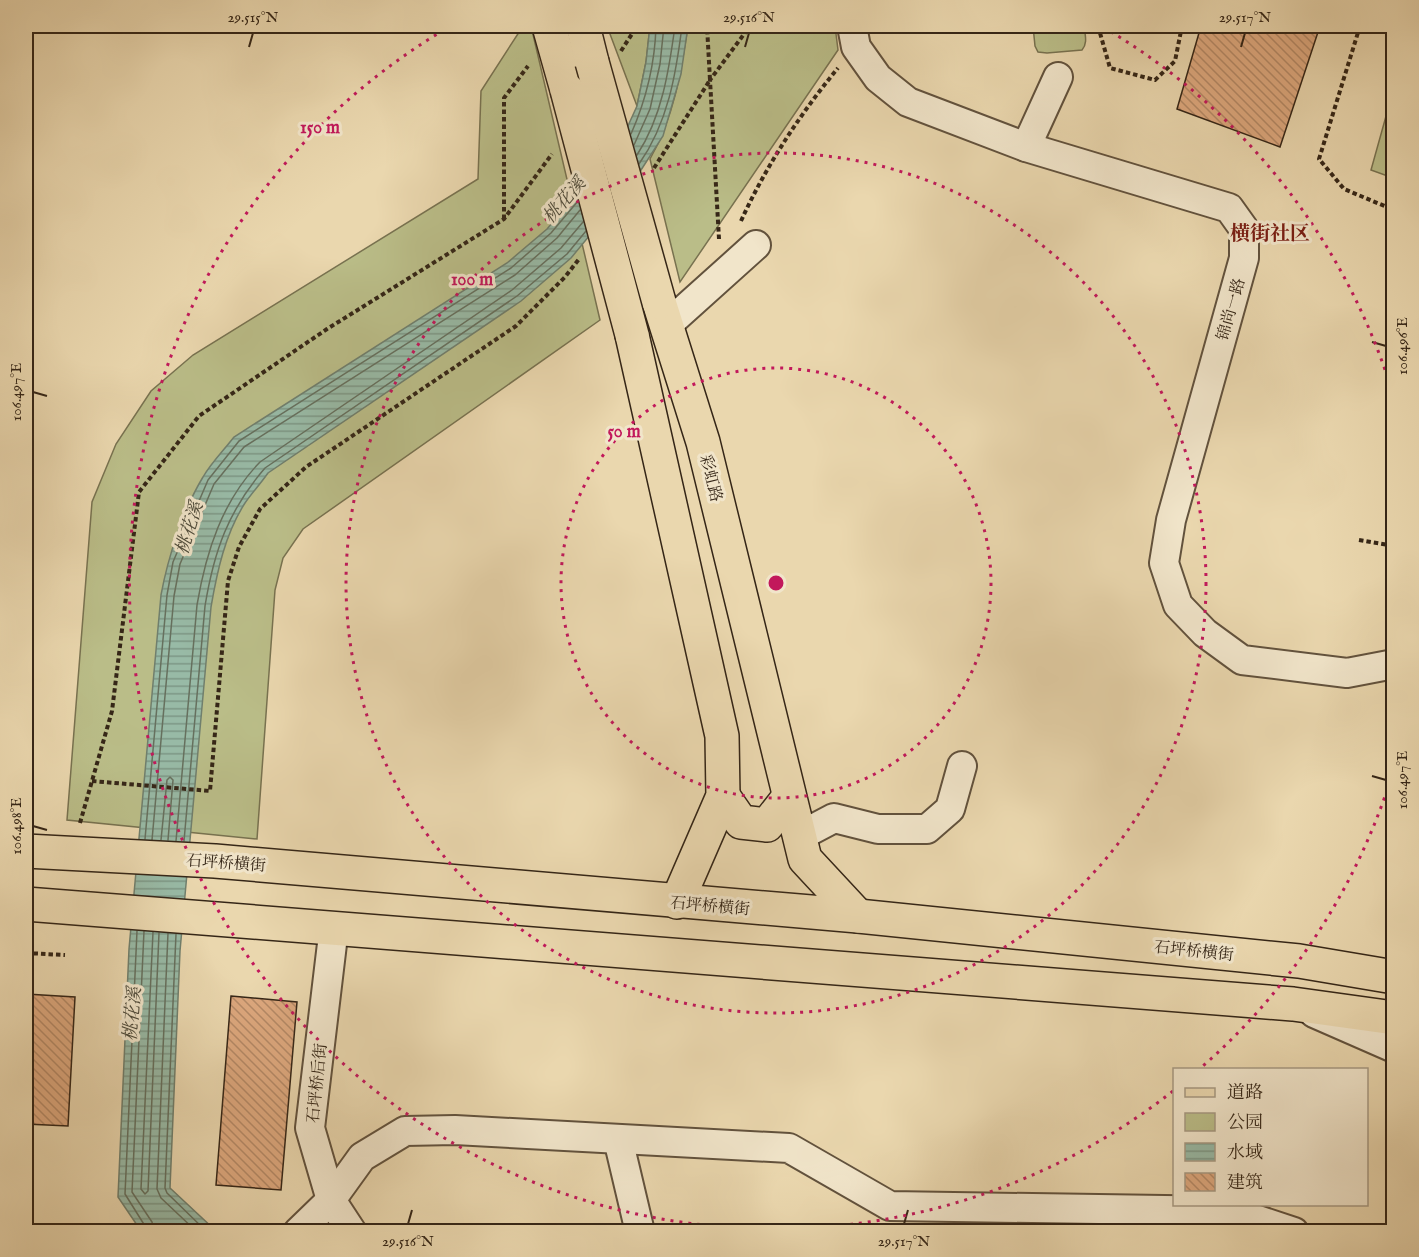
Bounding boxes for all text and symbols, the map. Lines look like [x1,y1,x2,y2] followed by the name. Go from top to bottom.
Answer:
[228,8,279,27] text: 29.515°N
[723,8,775,27] text: 29.516°N
[1219,8,1271,27] text: 29.517°N
[300,117,340,140] text: 150 m
[539,172,593,229] water label: 桃花溪
[1230,222,1310,247] district label: 横街社区
[451,269,493,292] text: 100 m
[1213,276,1250,343] street label: 锦尚一路
[1393,317,1412,375] text: 106.496°E
[7,363,26,421] text: 106.497°E
[607,421,641,444] text: 50 m
[695,453,726,504] street label: 彩虹路
[172,497,210,558] water label: 桃花溪
[766,573,786,593] centre of rings
[1393,751,1412,809] text: 106.497°E
[7,797,26,855] text: 106.498°E
[185,851,266,877] street label: 石坪桥横街
[669,894,751,920] street label: 石坪桥横街
[1153,938,1235,966] street label: 石坪桥横街
[120,984,147,1042] water label: 桃花溪
[304,1042,332,1124] street label: 石坪桥后街
[1173,1068,1368,1206] legend
[1227,1082,1263,1105] text: 道路
[1227,1112,1263,1135] text: 公园
[1227,1142,1263,1165] text: 水域
[1227,1172,1263,1195] text: 建筑
[382,1232,434,1251] text: 29.516°N
[878,1232,930,1251] text: 29.517°N

